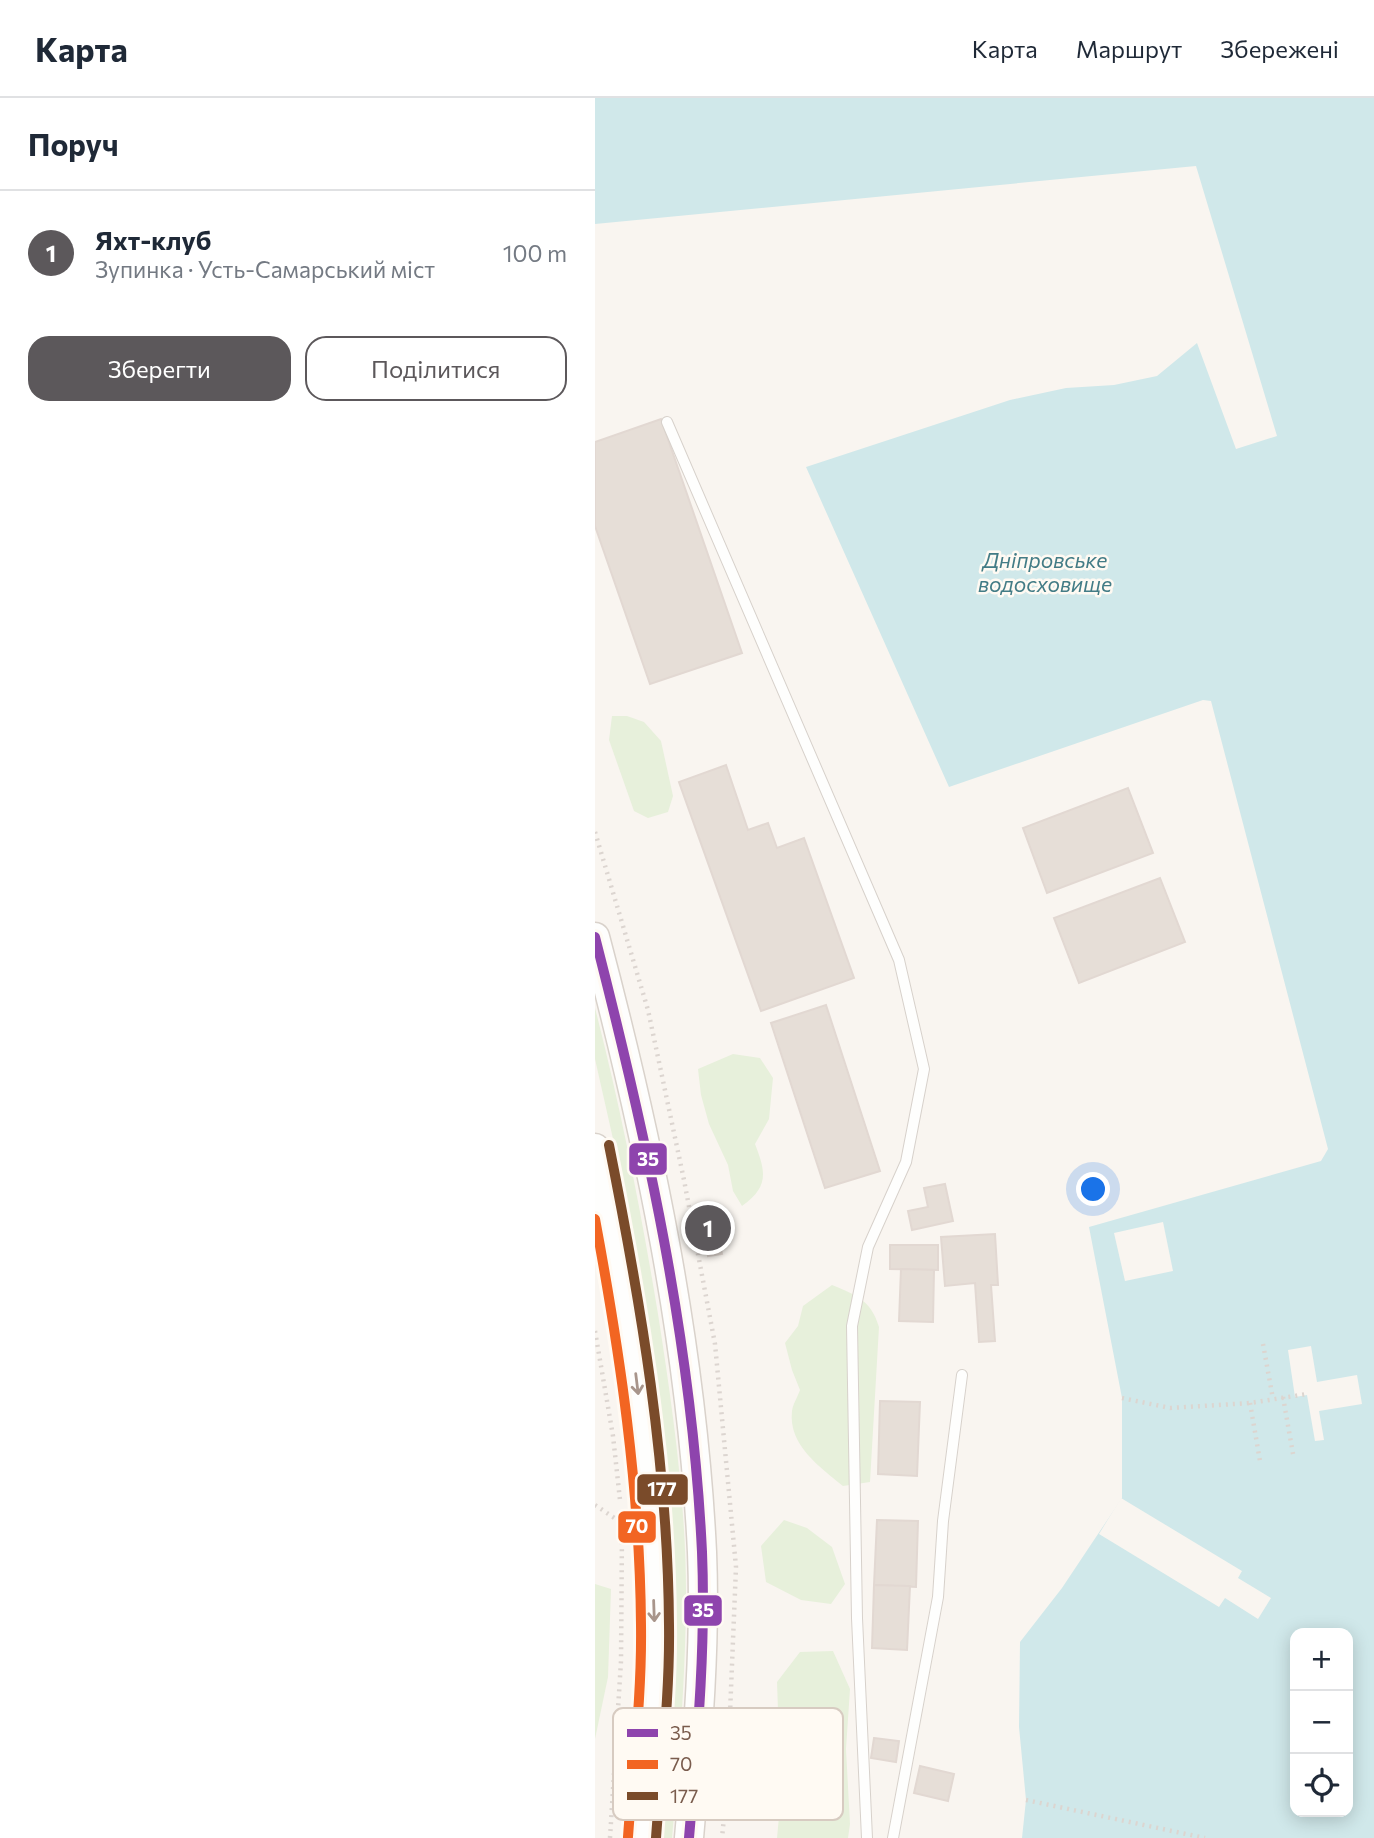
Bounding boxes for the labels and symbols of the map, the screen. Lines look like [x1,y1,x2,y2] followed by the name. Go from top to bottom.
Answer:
[978,547,1112,596] water label: Дніпровське водосховище
[628,1142,668,1176] line badge: 35
[637,1147,659,1170] text: 35
[1076,1172,1110,1206] your location
[685,1202,731,1254] pin: 1
[630,1372,643,1395] one-way arrow
[636,1473,689,1506] line badge: 177
[647,1477,677,1500] text: 177
[617,1510,657,1544] line badge: 70
[626,1514,648,1537] text: 70
[683,1594,723,1627] line badge: 35
[692,1598,714,1621] text: 35
[648,1599,661,1622] one-way arrow
[613,1708,843,1820] legend
[670,1721,692,1744] text: 35
[670,1752,692,1775] text: 70
[670,1784,698,1807] text: 177

